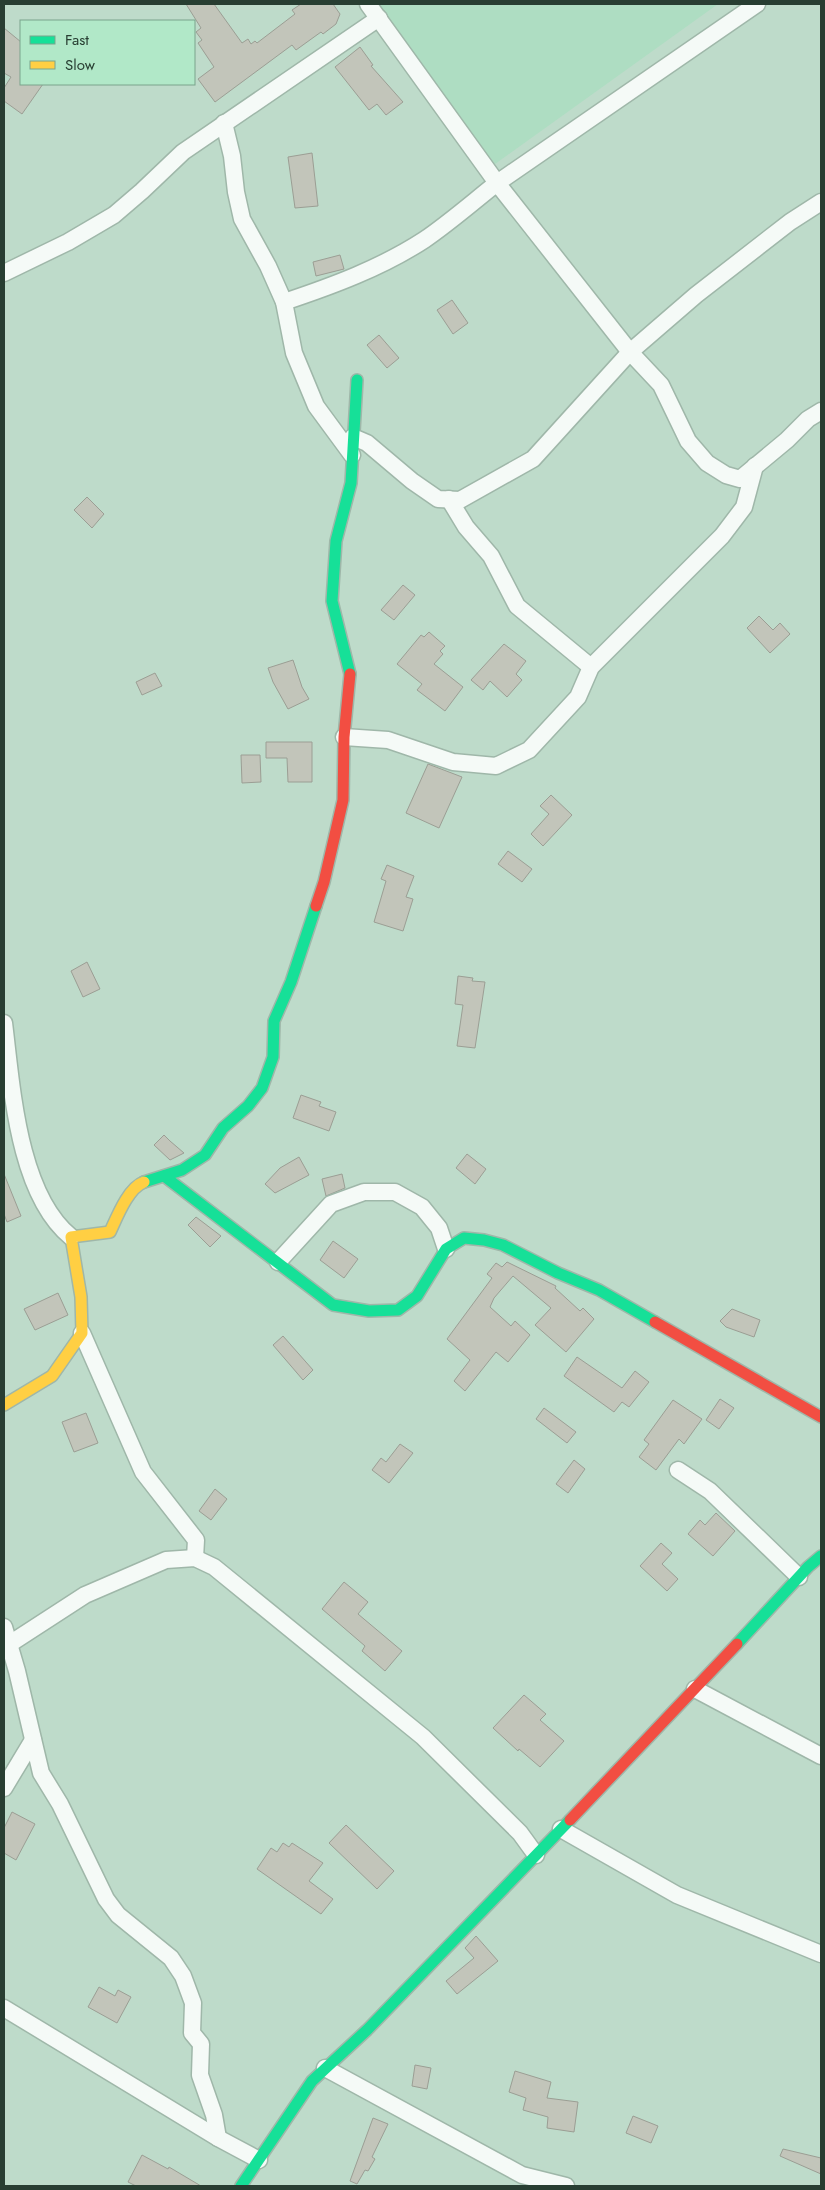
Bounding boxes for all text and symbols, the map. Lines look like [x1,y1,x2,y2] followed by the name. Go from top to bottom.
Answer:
[20,20,195,85] legend
[65,29,89,51] text: Fast
[65,54,96,76] text: Slow

